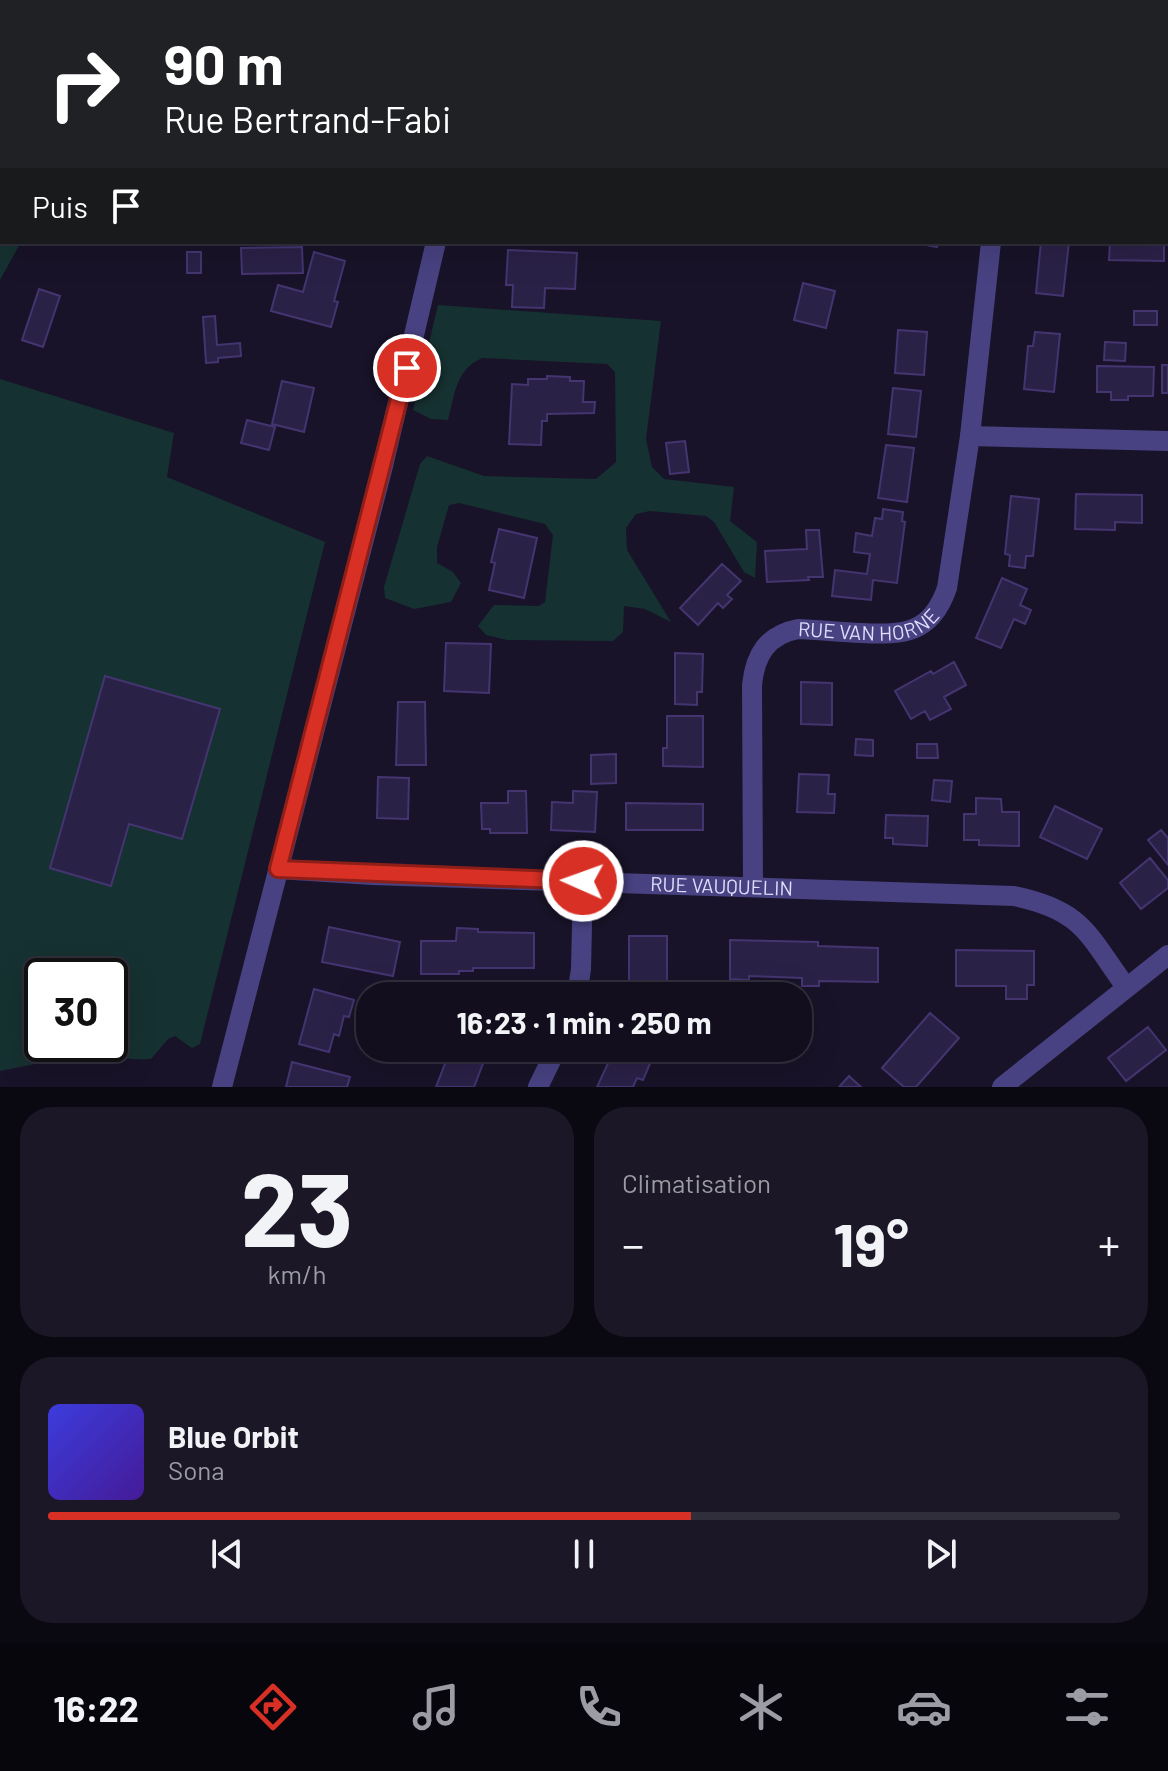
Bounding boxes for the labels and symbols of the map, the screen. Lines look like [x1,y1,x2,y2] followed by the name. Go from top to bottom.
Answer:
[373,334,441,402] pin
[797,603,944,645] street label: RUE VAN HORNE
[541,839,625,923] position arrow
[650,871,793,900] street label: RUE VAUQUELIN
[24,958,128,1062] speed limit sign: 30

